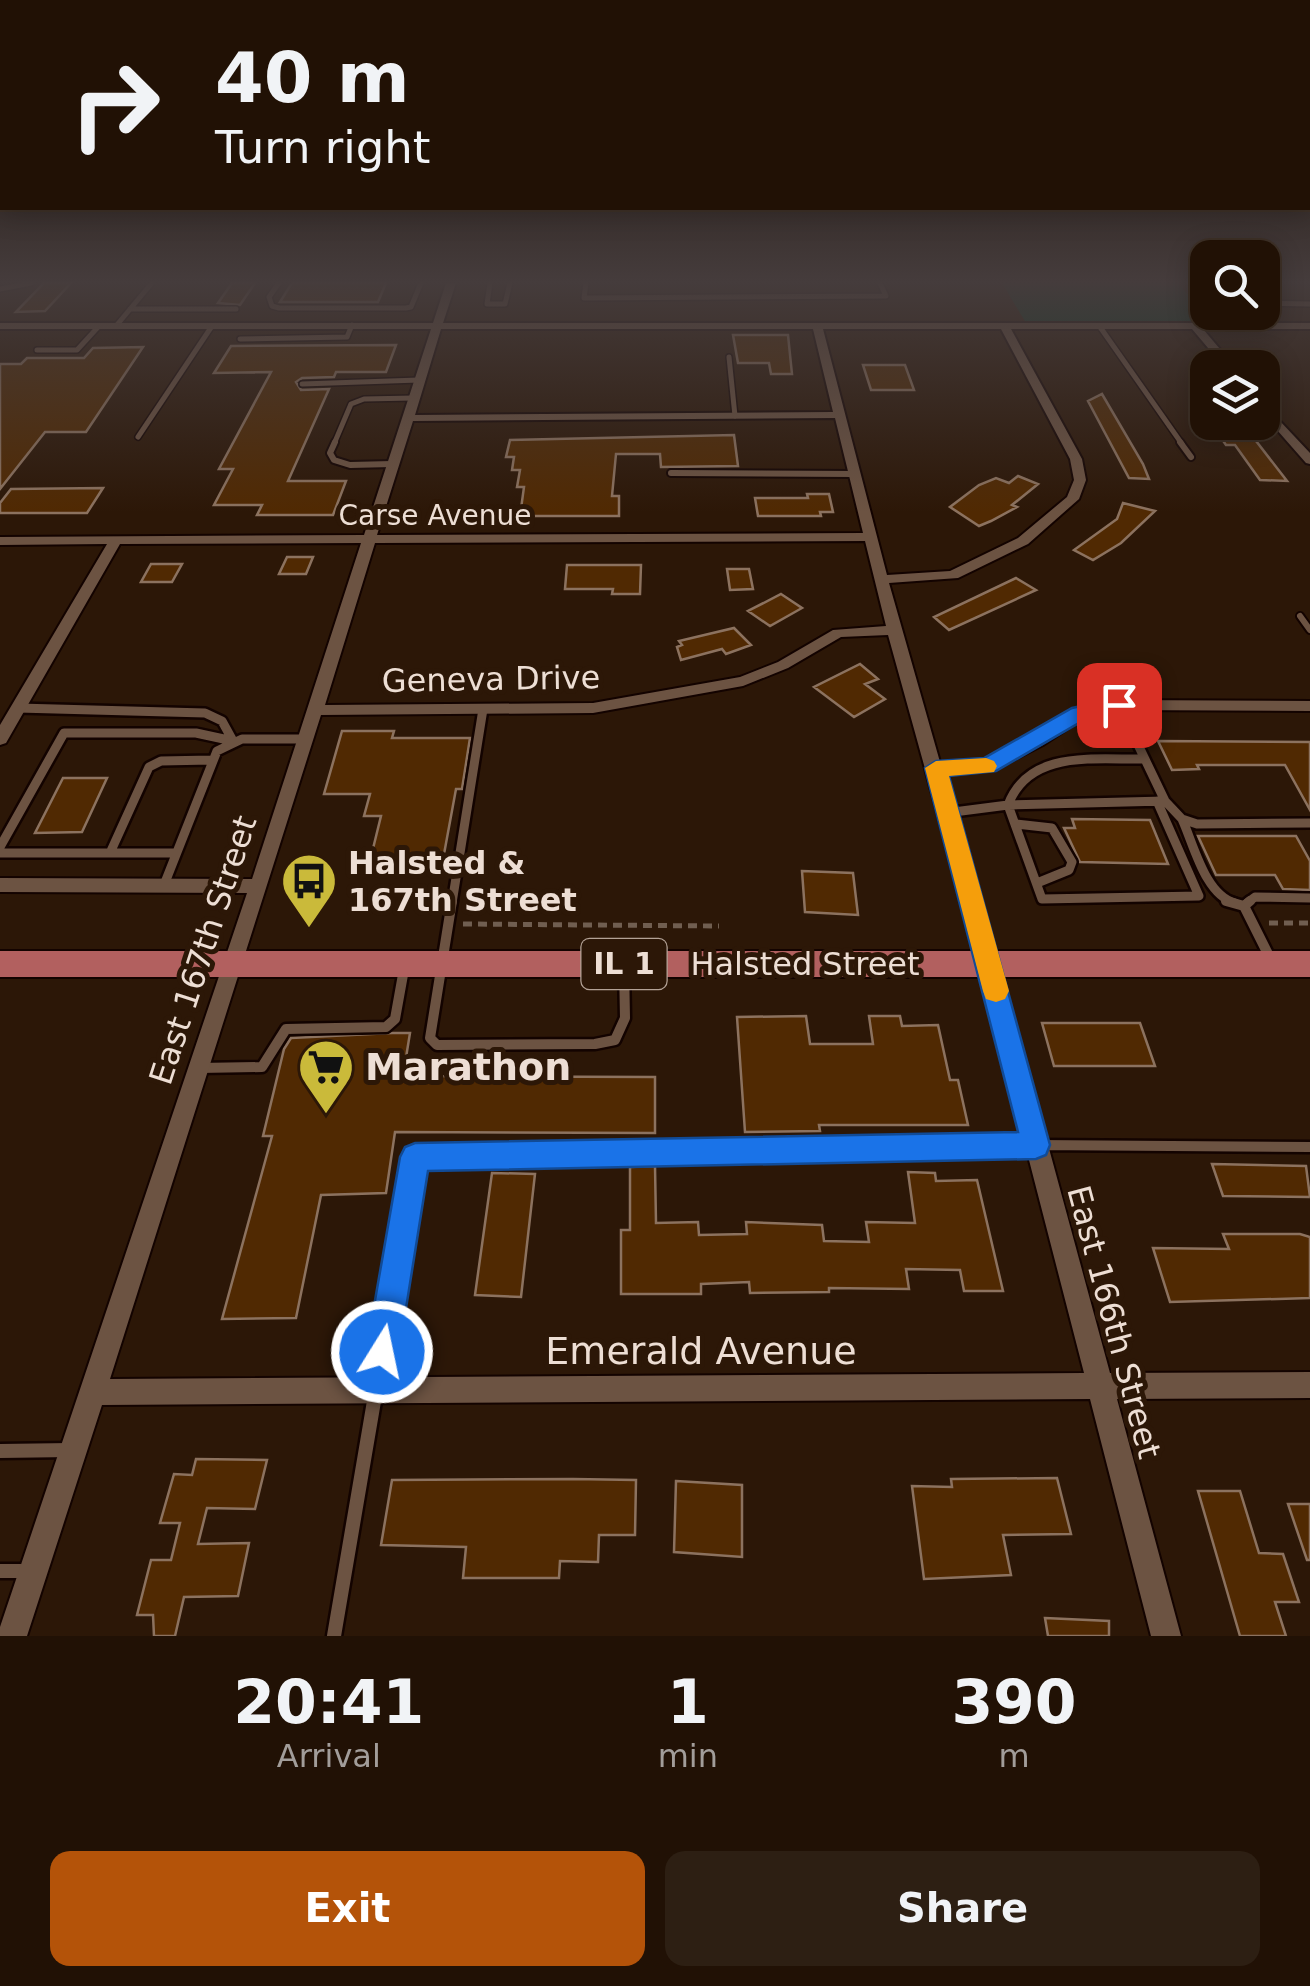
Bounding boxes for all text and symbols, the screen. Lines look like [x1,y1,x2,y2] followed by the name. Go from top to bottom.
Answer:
[215,37,410,119] text: 40 m
[50,40,180,170] icon: right
[215,121,430,174] text: Turn right
[1190,240,1280,440] map controls
[1190,240,1280,330] button: search
[1190,350,1280,440] button: layers
[339,499,531,532] street label: Carse Avenue
[381,658,601,700] street label: Geneva Drive
[1077,663,1162,748] pin
[1092,678,1147,733] icon: arrive
[142,811,264,1089] street label: East 167th Street
[348,844,577,919] place label: Halsted & 167th Street
[279,851,339,930] bus stop icon: Halsted & 167th Street
[582,939,666,989] road number: IL 1
[690,945,920,983] street label: Halsted Street
[296,1037,356,1116] supermarket icon: Marathon
[365,1045,571,1089] place label: Marathon
[1059,1182,1169,1462] street label: East 166th Street
[330,1300,434,1404] position arrow
[545,1329,857,1373] street label: Emerald Avenue
[233,1667,424,1737] text: 20:41
[667,1667,709,1737] text: 1
[951,1667,1077,1737] text: 390
[277,1737,381,1775] text: Arrival
[658,1737,718,1775] text: min
[998,1737,1030,1775] text: m
[50,1851,645,1966] button: Exit
[665,1851,1260,1966] button: Share

